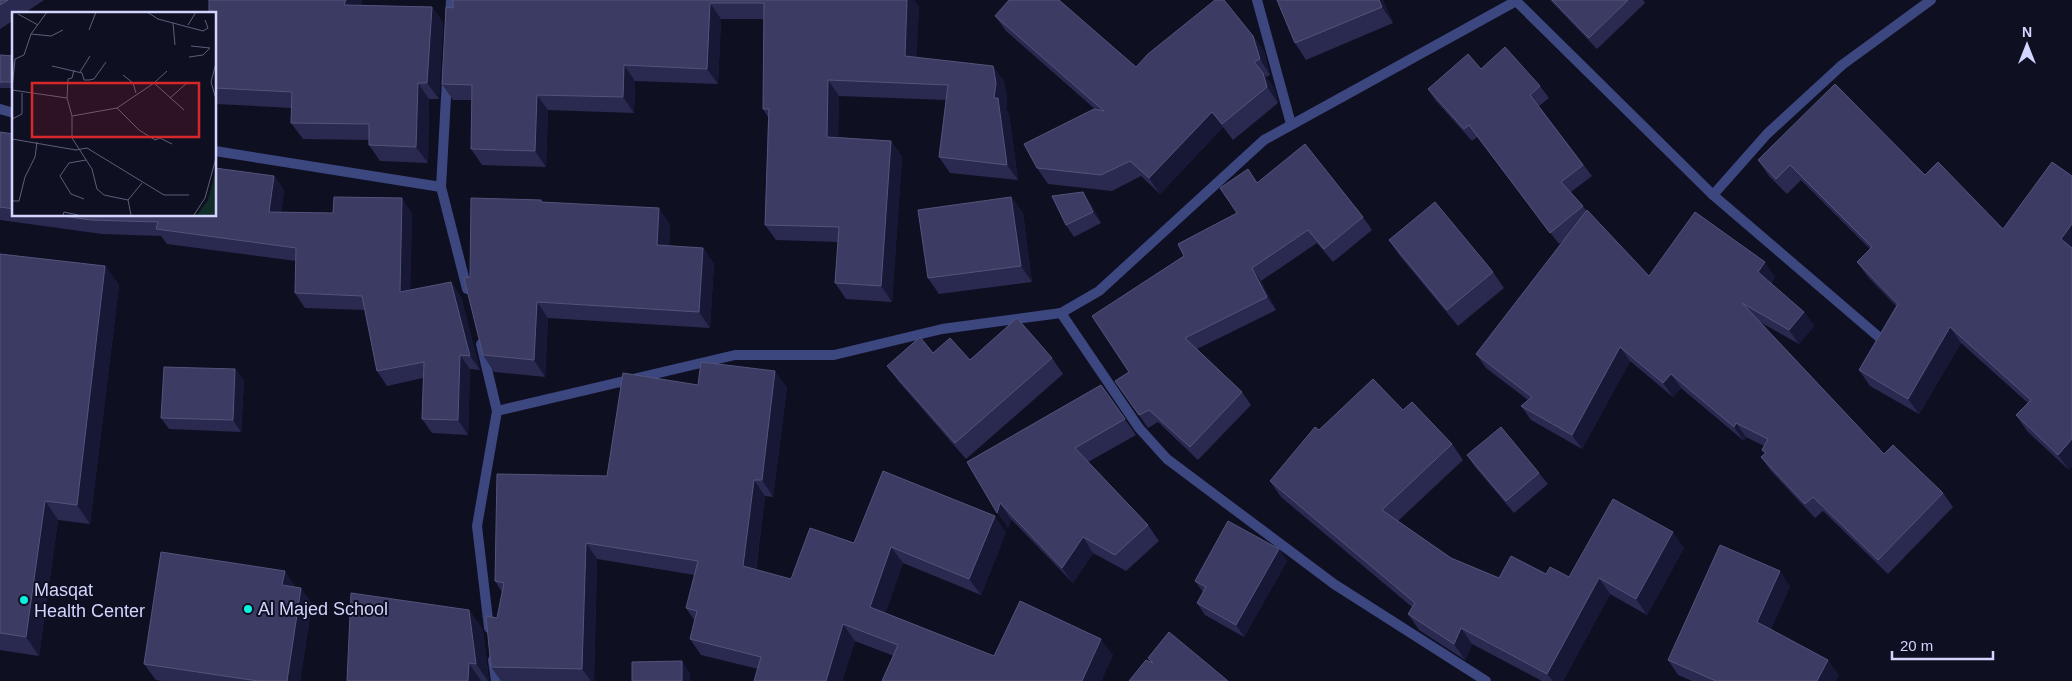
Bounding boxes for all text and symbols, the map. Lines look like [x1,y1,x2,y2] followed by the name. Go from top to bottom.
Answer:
[12,12,216,216] inset map
[2002,20,2052,70] north arrow
[2022,24,2032,40] text: N
[34,580,145,621] place label: Masqat Health Center
[18,594,30,606] marker: Masqat Health Center
[258,599,388,619] place label: Al Majed School
[242,603,254,615] marker: Al Majed School
[1892,628,1993,660] scale bar
[1900,637,1933,654] text: 20 m

